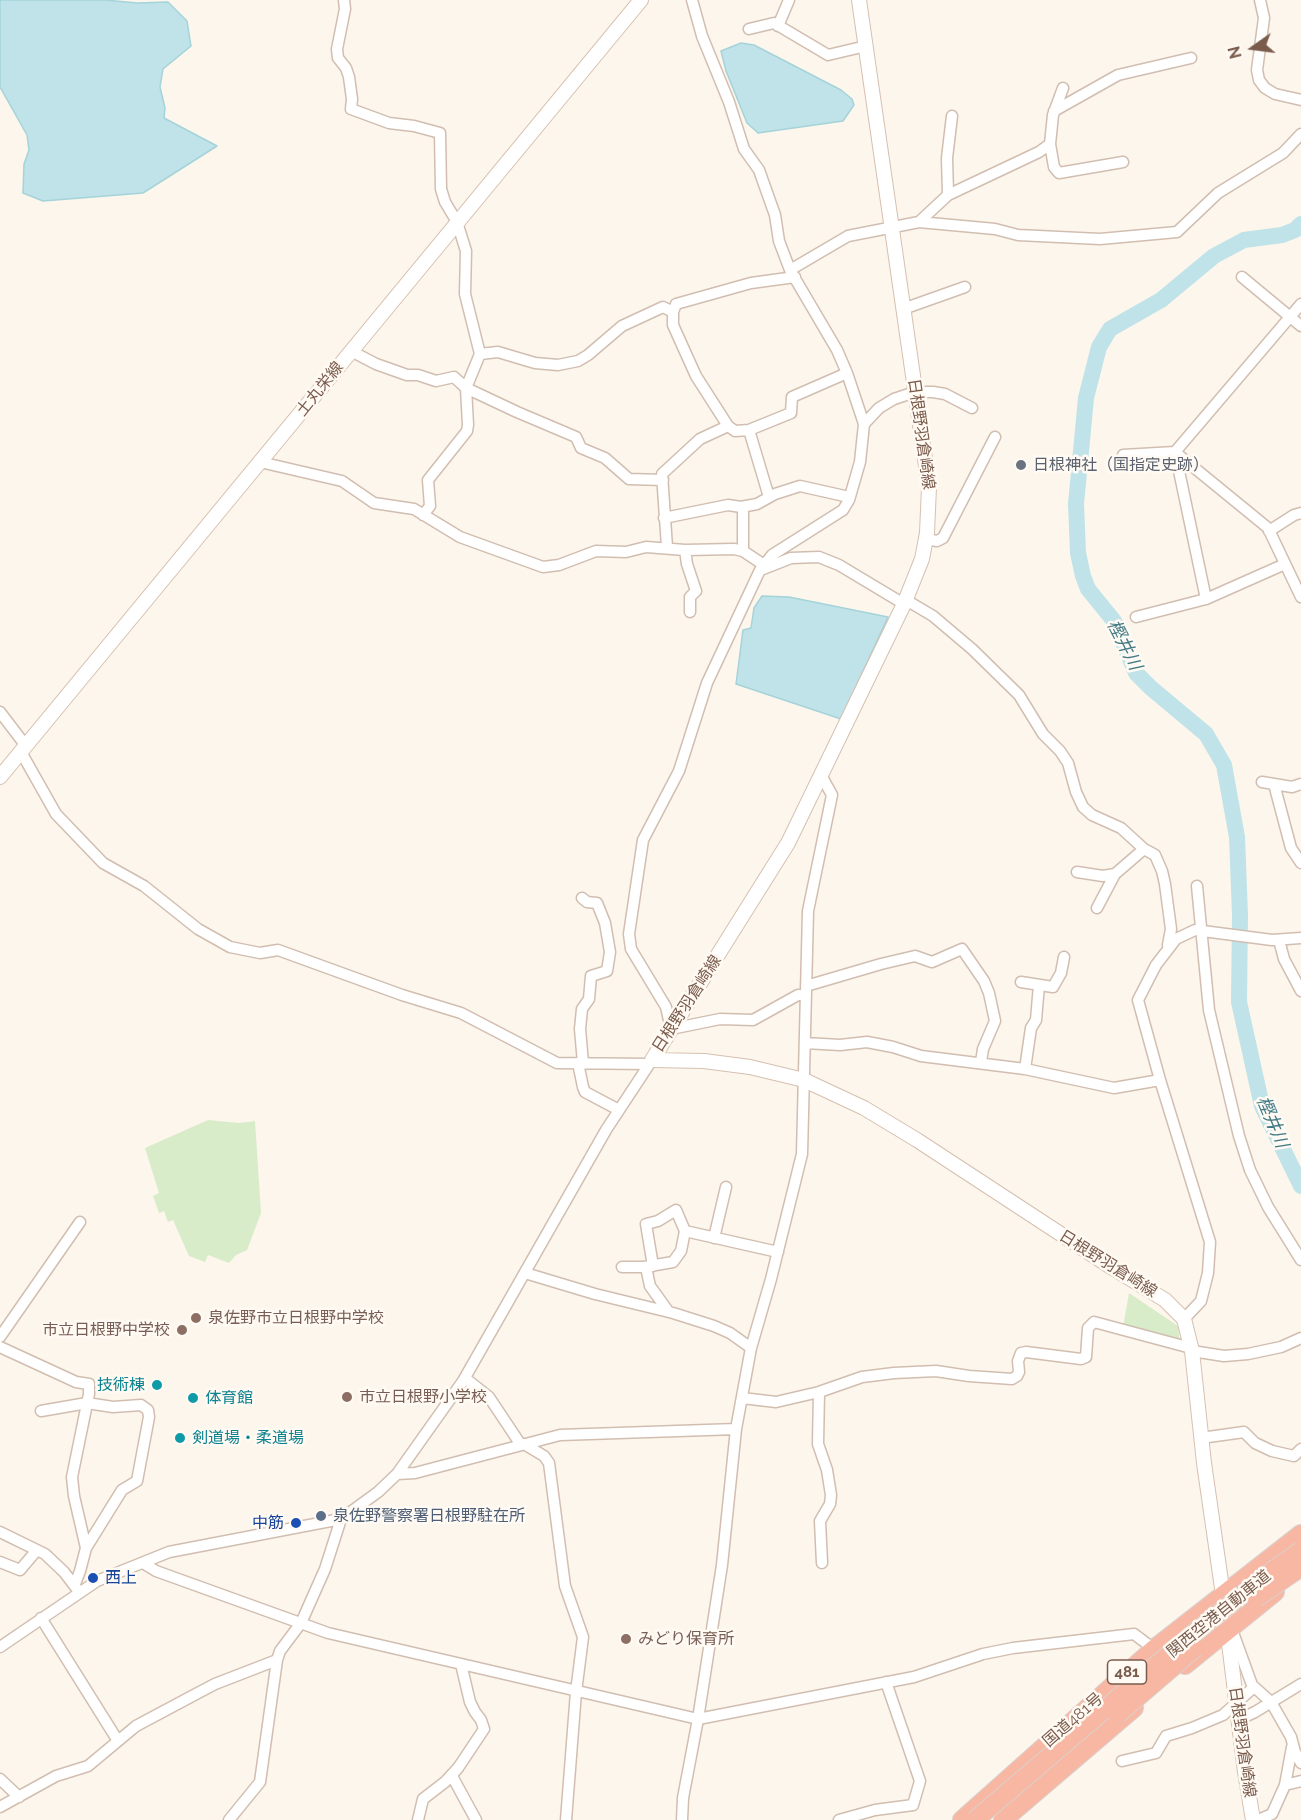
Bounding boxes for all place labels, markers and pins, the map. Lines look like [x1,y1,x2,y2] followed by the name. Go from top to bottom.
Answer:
[1033,455,1209,475] place label: 日根神社（国指定史跡）
[1014,458,1028,472] marker: 日根神社（国指定史跡）
[208,1308,384,1328] place label: 泉佐野市立日根野中学校
[189,1311,203,1325] marker: 泉佐野市立日根野中学校
[42,1320,170,1340] place label: 市立日根野中学校
[175,1323,189,1337] marker: 市立日根野中学校
[97,1375,145,1395] place label: 技術棟
[150,1378,164,1392] marker: 技術棟
[359,1387,487,1407] place label: 市立日根野小学校
[205,1388,253,1408] place label: 体育館
[340,1390,354,1404] marker: 市立日根野小学校
[186,1391,200,1405] marker: 体育館
[192,1428,304,1448] place label: 剣道場・柔道場
[173,1431,187,1445] marker: 剣道場・柔道場
[333,1506,525,1526] place label: 泉佐野警察署日根野駐在所
[314,1509,328,1523] marker: 泉佐野警察署日根野駐在所
[252,1513,284,1533] place label: 中筋
[289,1516,303,1530] marker: 中筋
[105,1568,137,1588] place label: 西上
[86,1571,100,1585] marker: 西上
[638,1629,734,1649] place label: みどり保育所
[619,1632,633,1646] marker: みどり保育所

